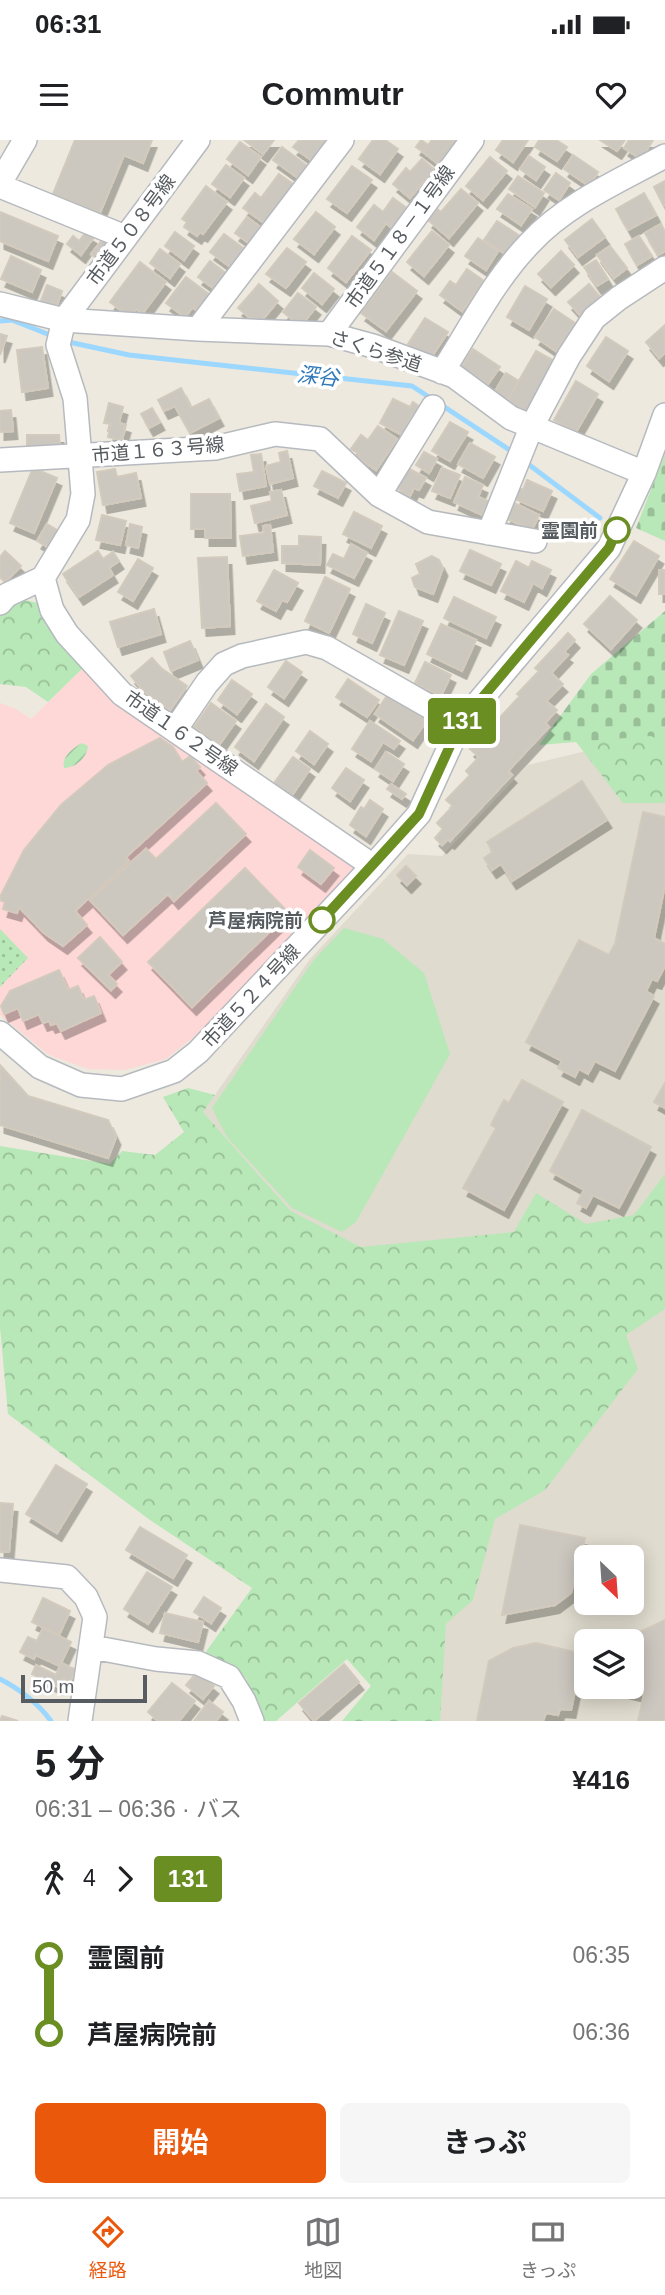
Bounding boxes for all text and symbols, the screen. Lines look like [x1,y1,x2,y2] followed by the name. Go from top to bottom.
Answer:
[35,9,102,39] text: 06:31
[35,76,73,114] icon: menu
[261,76,404,112] text: Commutr
[592,76,630,114] icon: heart
[341,162,459,312] street label: 市道５１８－１号線
[83,171,179,289] street label: 市道５０８号線
[328,326,424,376] street label: さくら参道
[296,362,342,390] water label: 深谷
[91,434,225,466] street label: 市道１６３号線
[604,517,630,543] marker: 霊園前
[541,520,598,541] place label: 霊園前
[120,686,242,780] street label: 市道１６２号線
[422,698,502,744] line badge: 131
[442,707,482,734] text: 131
[309,907,335,933] marker: 芦屋病院前
[208,910,303,931] place label: 芦屋病院前
[198,940,304,1052] street label: 市道５２４号線
[574,1545,644,1615] north arrow
[574,1545,644,1699] map controls
[574,1629,644,1699] button: layers
[21,1672,147,1704] scale bar
[32,1676,74,1697] text: 50 m
[35,1743,105,1785] text: 5 分
[572,1765,630,1795] text: ¥416
[35,1796,242,1822] text: 06:31 – 06:36 · バス
[35,1860,73,1898] icon: walk
[106,1860,144,1898] icon: forward
[83,1865,96,1891] text: 4
[168,1865,208,1892] text: 131
[572,1942,630,1968] text: 06:35
[87,1943,165,1973] text: 霊園前
[572,2019,630,2045] text: 06:36
[87,2020,217,2050] text: 芦屋病院前
[35,2103,326,2183] button: 開始
[340,2103,630,2183] button: きっぷ
[89,2213,127,2282] tab: 経路
[304,2213,342,2282] tab: 地図
[520,2213,576,2282] tab: きっぷ

